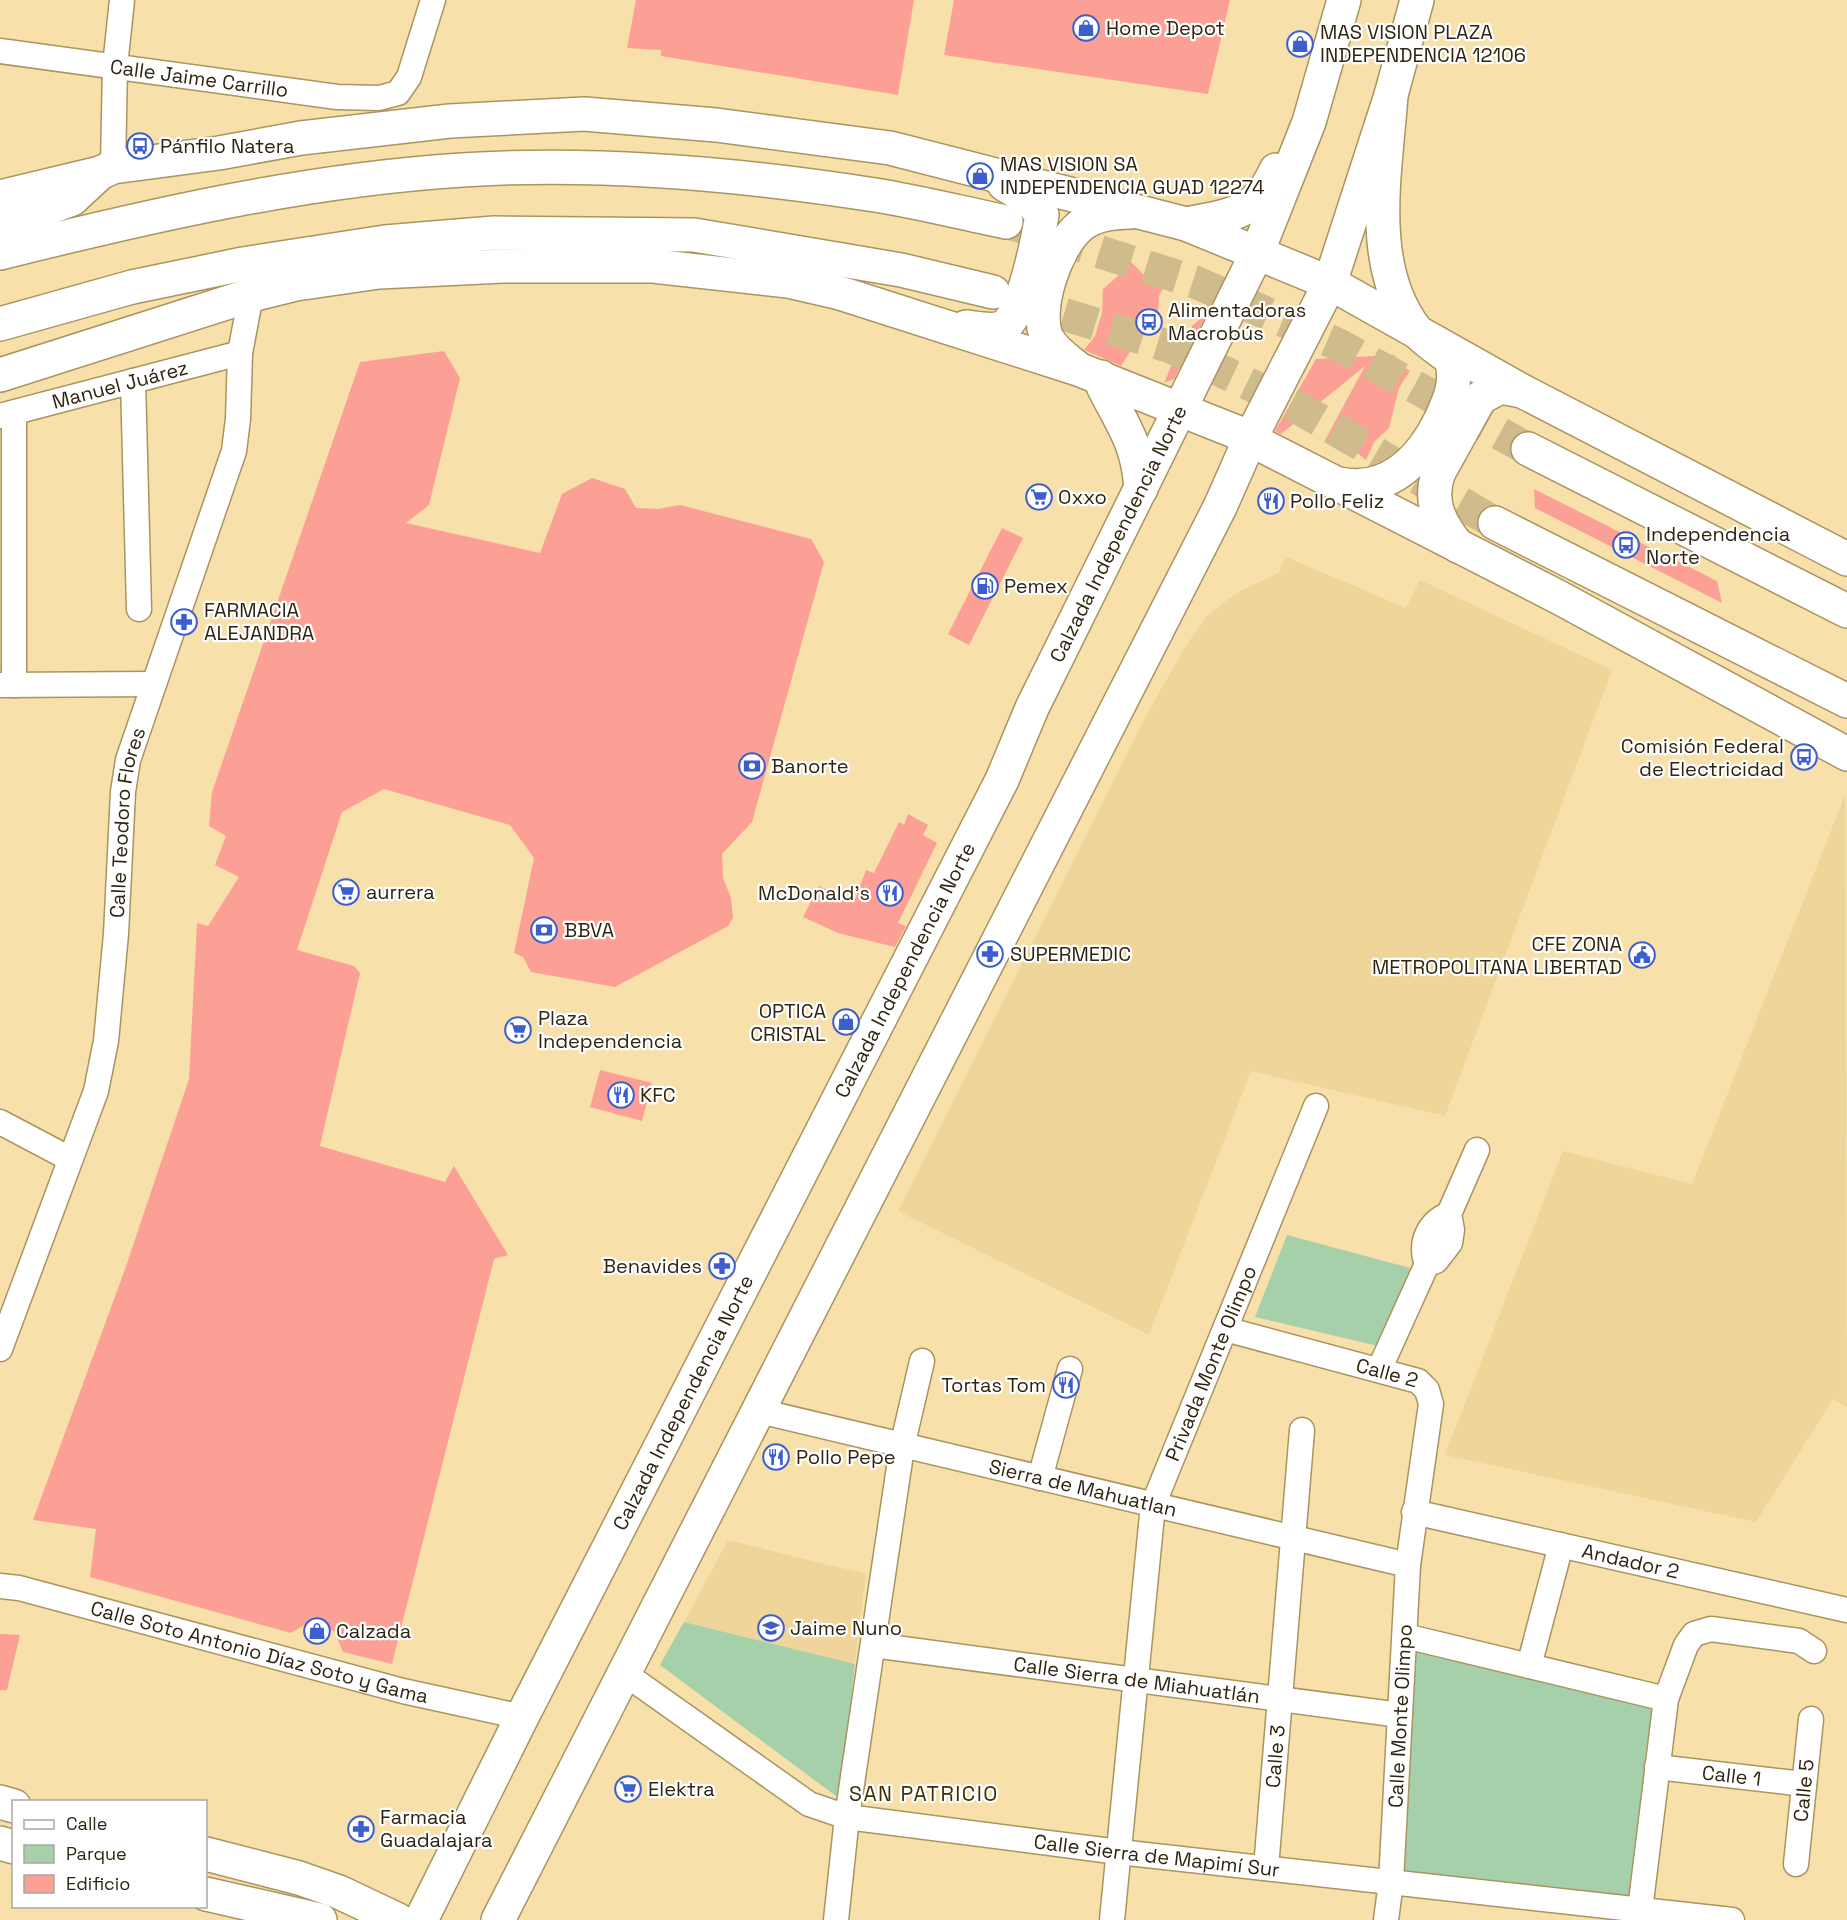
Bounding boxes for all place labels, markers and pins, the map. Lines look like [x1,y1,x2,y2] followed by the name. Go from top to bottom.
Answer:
[1071,13,1101,43] shop icon: Home Depot
[1106,15,1225,41] place label: Home Depot
[1320,19,1526,68] place label: MAS VISION PLAZA INDEPENDENCIA 12106
[1285,29,1315,59] shop icon: MAS VISION PLAZA INDEPENDENCIA 12106
[125,131,155,161] bus stop icon: Pánfilo Natera
[160,133,294,159] place label: Pánfilo Natera
[1000,151,1264,200] place label: MAS VISION SA INDEPENDENCIA GUAD 12274
[965,161,995,191] shop icon: MAS VISION SA INDEPENDENCIA GUAD 12274
[1168,297,1306,346] place label: Alimentadoras Macrobús
[1134,307,1164,337] bus stop icon: Alimentadoras Macrobús
[1024,482,1054,512] supermarket icon: Oxxo
[1058,484,1107,510] place label: Oxxo
[1256,486,1286,516] restaurant icon: Pollo Feliz
[1290,488,1384,514] place label: Pollo Feliz
[1646,521,1790,570] place label: Independencia Norte
[1611,530,1641,560] bus stop icon: Independencia Norte
[970,571,1000,601] fuel station icon: Pemex
[1004,573,1068,599] place label: Pemex
[204,597,315,646] place label: FARMACIA ALEJANDRA
[169,607,199,637] pharmacy icon: FARMACIA ALEJANDRA
[1621,733,1784,782] place label: Comisión Federal de Electricidad
[1789,742,1819,772] bus stop icon: Comisión Federal de Electricidad
[737,751,767,781] bank icon: Banorte
[771,753,849,779] place label: Banorte
[331,877,361,907] supermarket icon: aurrera
[875,878,905,908] restaurant icon: McDonald's
[366,879,435,905] place label: aurrera
[758,880,870,906] place label: McDonald's
[529,915,559,945] bank icon: BBVA
[564,917,614,943] place label: BBVA
[1372,931,1622,980] place label: CFE ZONA METROPOLITANA LIBERTAD
[975,939,1005,969] pharmacy icon: SUPERMEDIC
[1627,940,1657,970] public building icon: CFE ZONA METROPOLITANA LIBERTAD
[1010,941,1131,967] place label: SUPERMEDIC
[750,998,826,1047] place label: OPTICA CRISTAL
[538,1005,682,1054] place label: Plaza Independencia
[831,1007,861,1037] shop icon: OPTICA CRISTAL
[503,1015,533,1045] supermarket icon: Plaza Independencia
[606,1080,636,1110] restaurant icon: KFC
[640,1082,676,1108] place label: KFC
[707,1251,737,1281] pharmacy icon: Benavides
[603,1253,702,1279] place label: Benavides
[1051,1370,1081,1400] restaurant icon: Tortas Tom
[941,1372,1046,1398] place label: Tortas Tom
[761,1442,791,1472] restaurant icon: Pollo Pepe
[796,1444,896,1470] place label: Pollo Pepe
[756,1613,786,1643] school or university icon: Jaime Nuno
[790,1615,902,1641] place label: Jaime Nuno
[302,1616,332,1646] shop icon: Calzada
[336,1618,411,1644] place label: Calzada
[613,1774,643,1804] supermarket icon: Elektra
[648,1776,715,1802] place label: Elektra
[380,1804,493,1853] place label: Farmacia Guadalajara
[346,1814,376,1844] pharmacy icon: Farmacia Guadalajara

